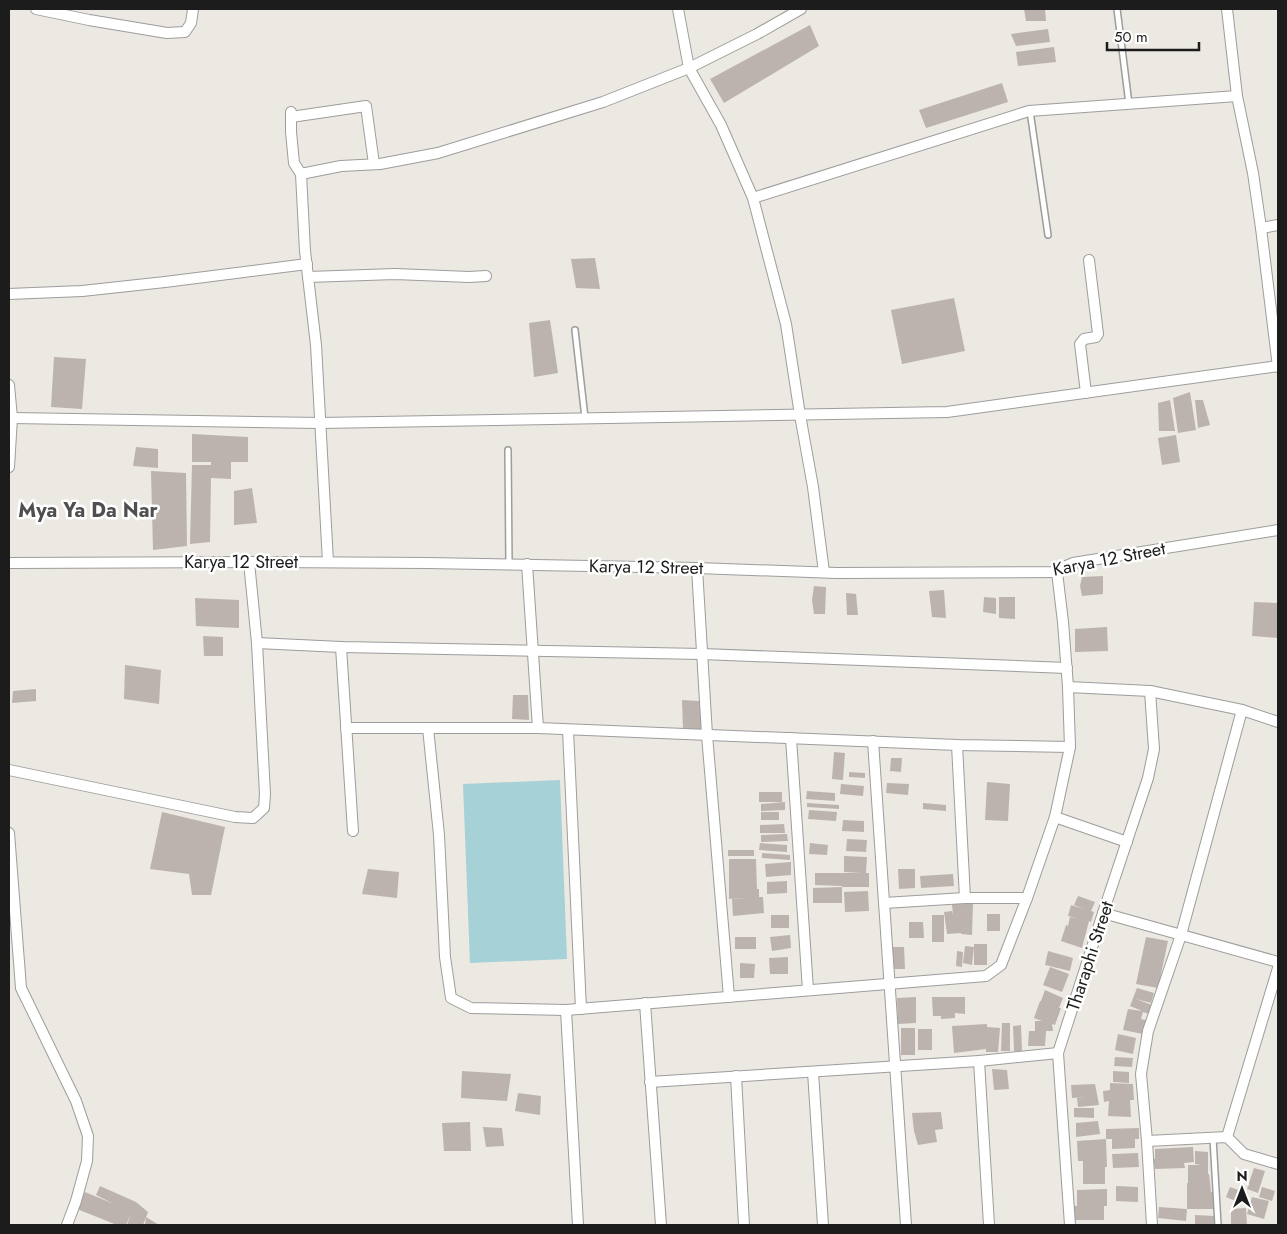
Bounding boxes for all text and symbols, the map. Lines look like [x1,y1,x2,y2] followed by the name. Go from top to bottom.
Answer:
[1107,20,1200,52] scale bar
[1114,26,1148,48] text: 50 m
[18,496,158,525] district label: Mya Ya Da Nar
[1050,535,1168,583] street label: Karya 12 Street
[184,549,299,575] street label: Karya 12 Street
[589,553,704,581] street label: Karya 12 Street
[1060,897,1120,1014] street label: Tharaphi Street
[1217,1164,1267,1214] north arrow
[1236,1166,1248,1186] text: N

